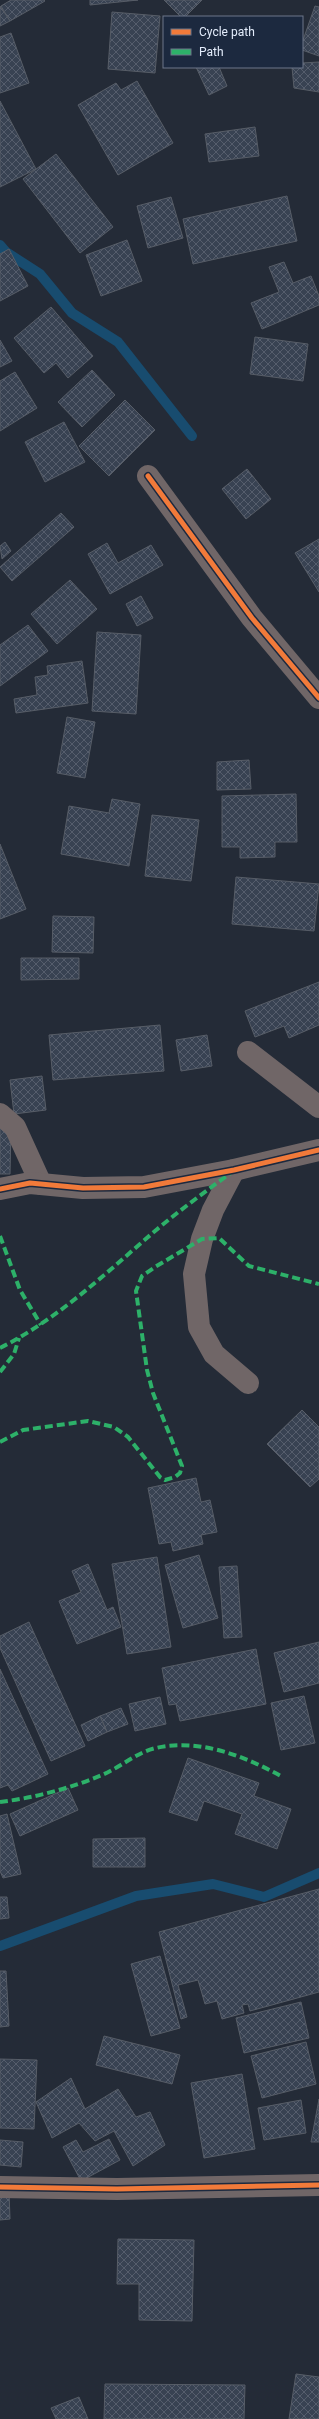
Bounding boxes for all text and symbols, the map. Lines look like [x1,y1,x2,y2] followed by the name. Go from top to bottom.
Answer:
[163,16,303,68] legend
[199,25,255,39] text: Cycle path
[199,45,224,59] text: Path

